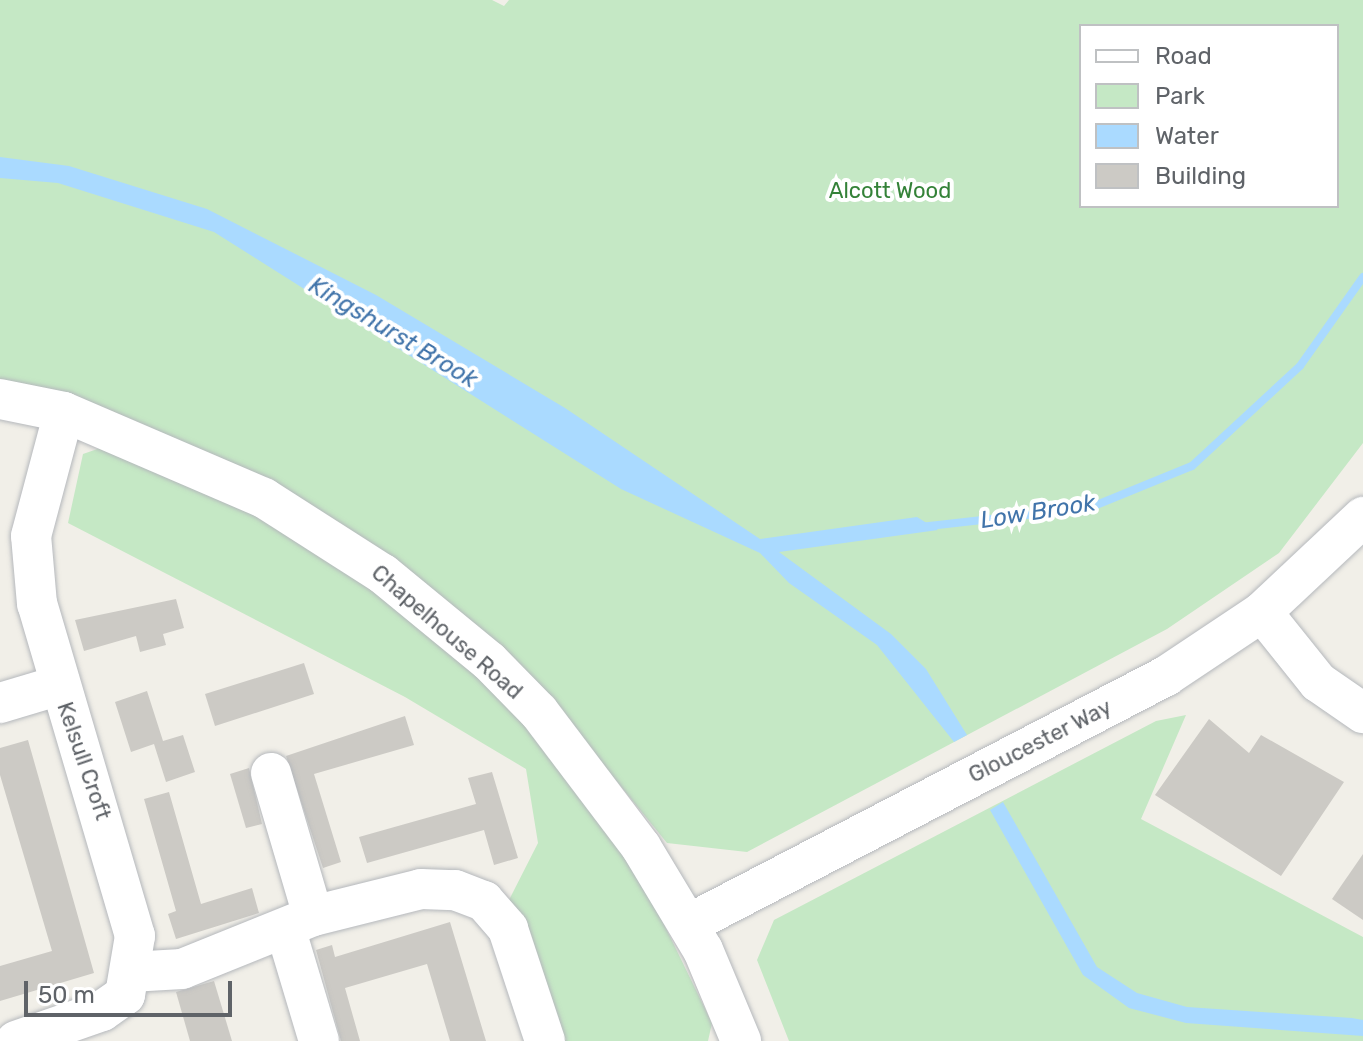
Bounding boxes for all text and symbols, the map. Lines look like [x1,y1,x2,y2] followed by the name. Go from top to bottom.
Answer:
[1079,24,1339,208] legend
[1155,42,1212,70] text: Road
[1155,82,1205,110] text: Park
[1155,122,1219,150] text: Water
[1155,162,1246,190] text: Building
[829,178,951,204] park label: Alcott Wood
[303,271,483,395] water label: Kingshurst Brook
[978,489,1098,535] water label: Low Brook
[366,559,528,705] street label: Chapelhouse Road
[964,693,1116,789] street label: Gloucester Way
[51,698,117,824] street label: Kelsull Croft
[28,965,236,1015] scale bar
[38,981,95,1009] text: 50 m

